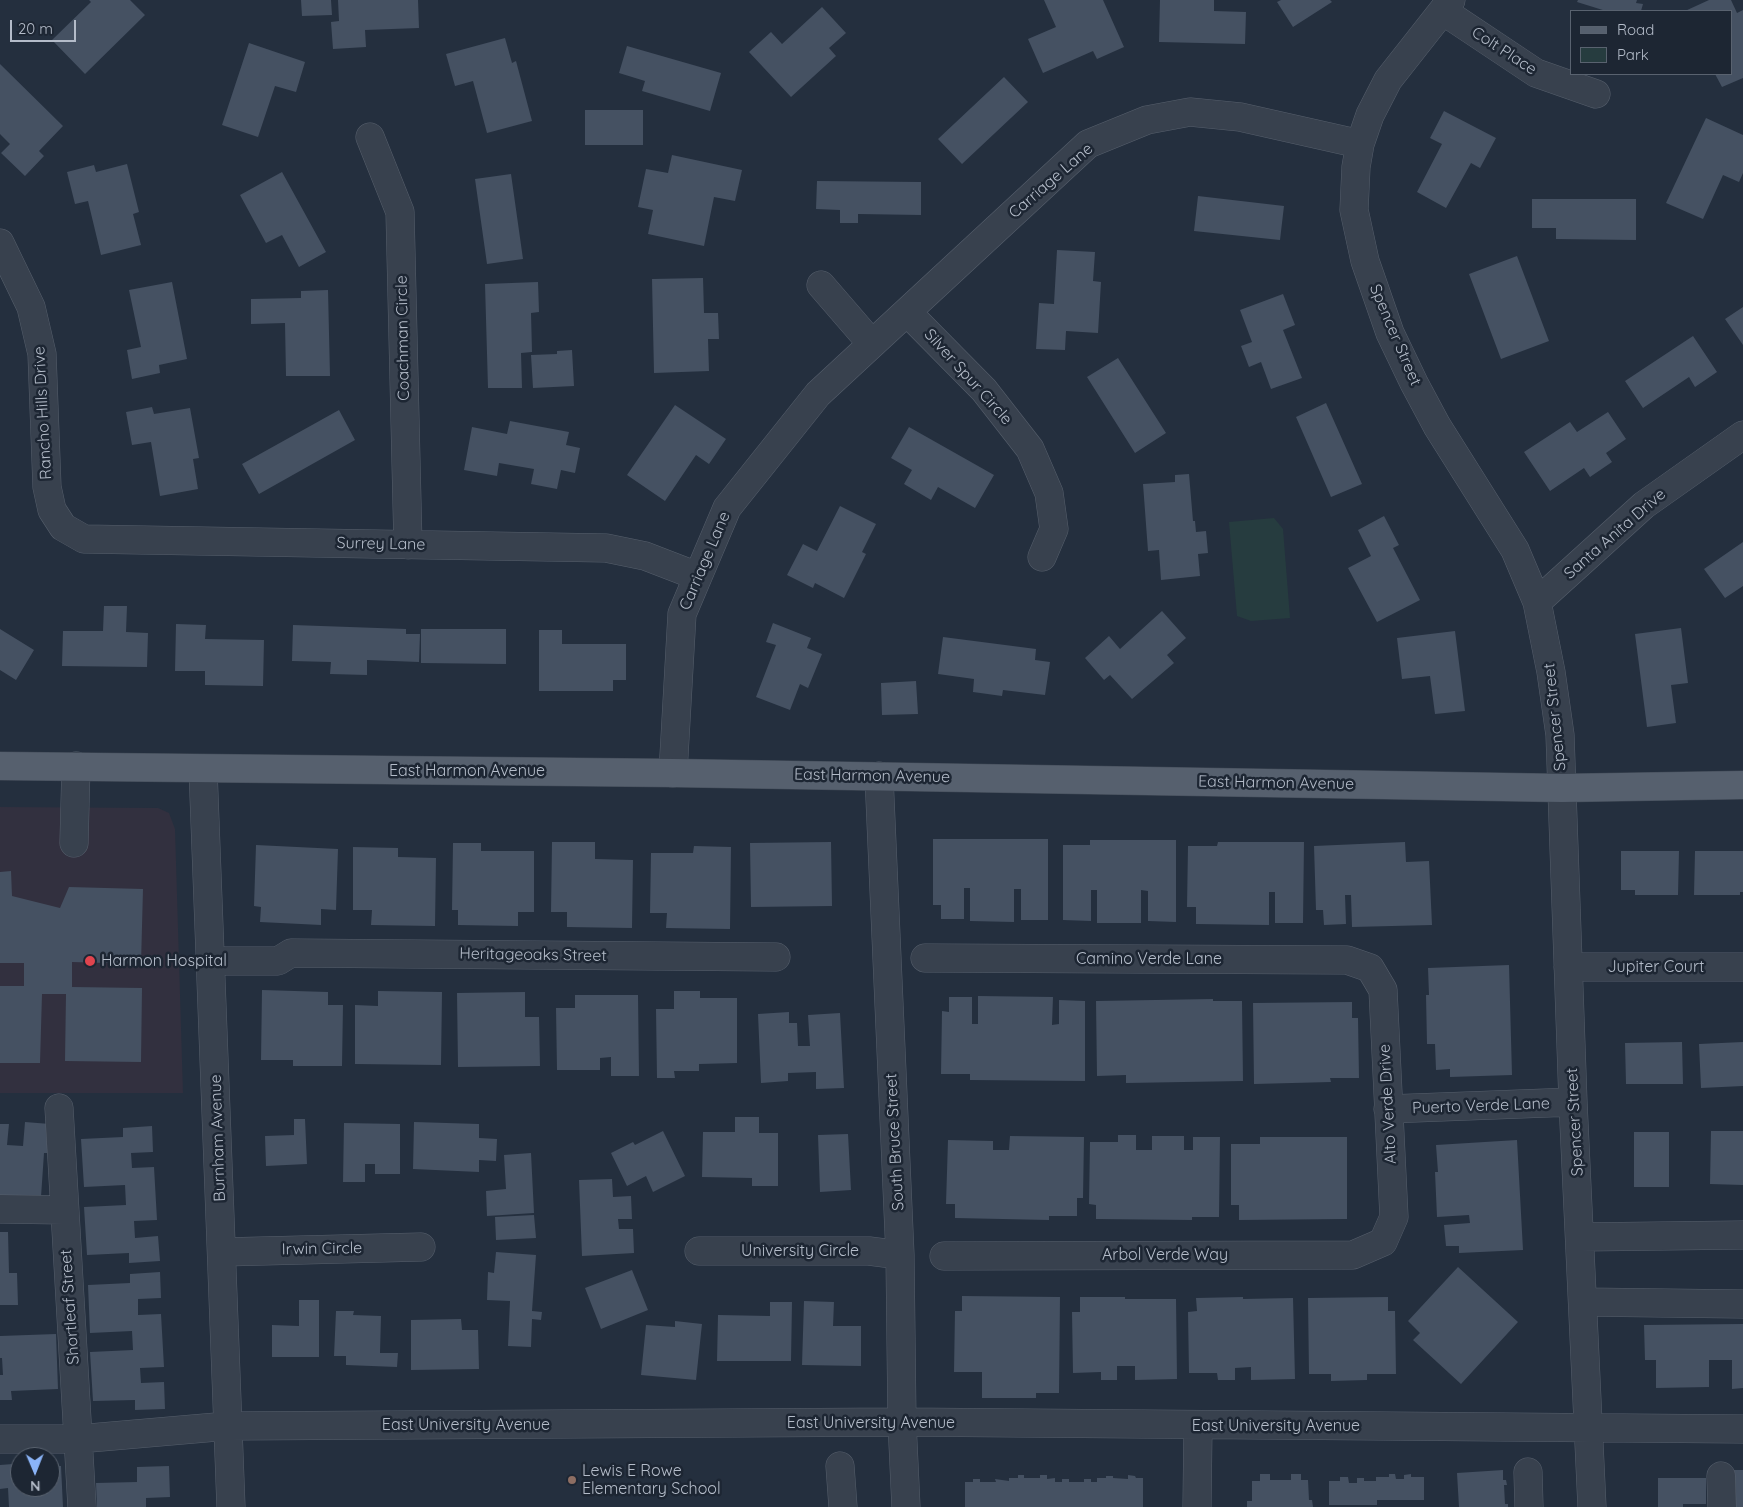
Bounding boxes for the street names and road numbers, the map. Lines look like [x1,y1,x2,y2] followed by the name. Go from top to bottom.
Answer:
[1468,23,1540,79] street label: Colt Place
[1005,139,1097,223] street label: Carriage Lane
[392,275,414,401] street label: Coachman Circle
[1365,281,1425,389] street label: Spencer Street
[920,325,1016,429] street label: Silver Spur Circle
[30,346,56,480] street label: Rancho Hills Drive
[1560,485,1670,583] street label: Santa Anita Drive
[676,509,734,613] street label: Carriage Lane
[336,534,426,554] street label: Surrey Lane
[1540,662,1570,772] street label: Spencer Street
[389,761,545,781] street label: East Harmon Avenue
[794,765,950,787] street label: East Harmon Avenue
[1198,772,1354,794] street label: East Harmon Avenue
[459,944,607,966] street label: Heritageoaks Street
[1076,949,1222,969] street label: Camino Verde Lane
[1607,957,1705,977] street label: Jupiter Court
[1375,1044,1401,1164] street label: Alto Verde Drive
[1563,1067,1587,1177] street label: Spencer Street
[882,1073,908,1211] street label: South Bruce Street
[206,1074,230,1202] street label: Burnham Avenue
[1412,1094,1550,1118] street label: Puerto Verde Lane
[282,1239,362,1259] street label: Irwin Circle
[741,1241,859,1261] street label: University Circle
[1102,1245,1228,1265] street label: Arbol Verde Way
[56,1249,84,1365] street label: Shortleaf Street
[787,1413,955,1433] street label: East University Avenue
[382,1415,550,1435] street label: East University Avenue
[1192,1416,1360,1436] street label: East University Avenue

